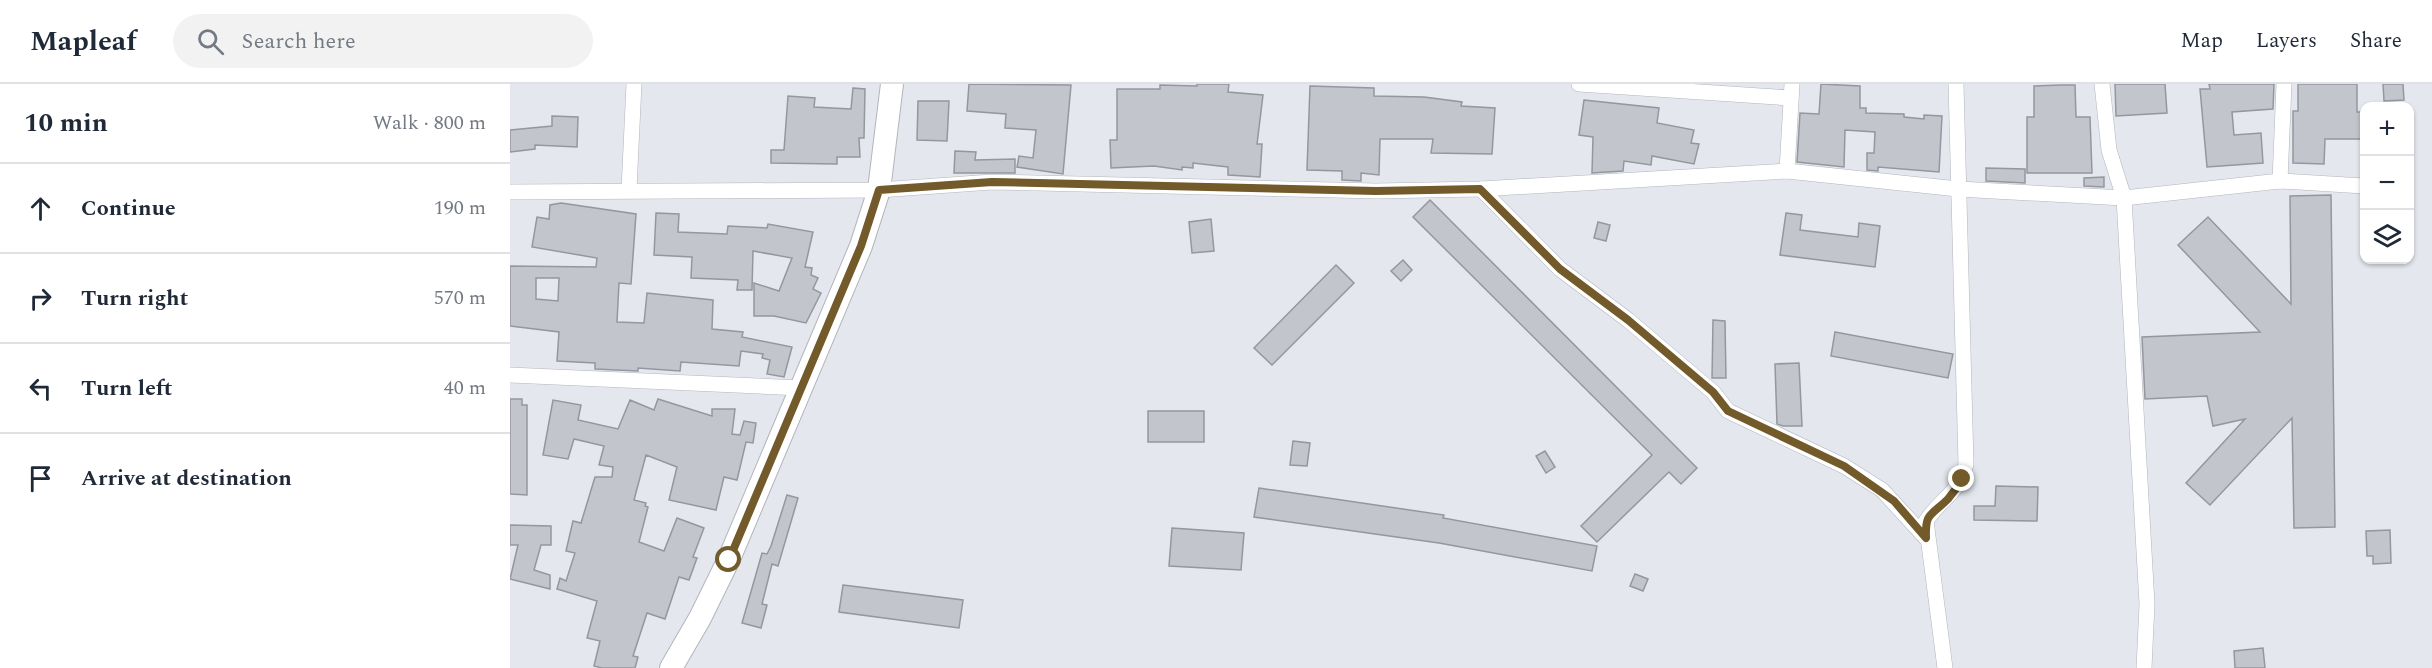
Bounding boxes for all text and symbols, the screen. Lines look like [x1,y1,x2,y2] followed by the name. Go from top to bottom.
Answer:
[173,14,593,68] search box
[30,20,137,63] text: Mapleaf
[194,25,227,58] icon: search
[242,25,356,58] text: Search here
[2181,25,2223,57] text: Map
[2256,25,2317,57] text: Layers
[2350,25,2402,57] text: Share
[2360,102,2414,264] map controls
[2360,102,2414,156] button: +
[24,103,108,143] text: 10 min
[373,108,486,138] text: Walk · 800 m
[2360,156,2414,210] button: −
[24,192,57,225] icon: ahead
[81,192,176,225] text: Continue
[434,193,486,223] text: 190 m
[2360,210,2414,264] button: layers
[24,282,57,315] icon: right
[81,282,188,315] text: Turn right
[434,283,486,313] text: 570 m
[24,372,57,405] icon: left
[81,372,173,405] text: Turn left
[444,373,486,403] text: 40 m
[24,462,57,495] icon: arrive
[81,462,292,495] text: Arrive at destination
[1948,465,1974,491] route end
[715,546,741,572] route start

